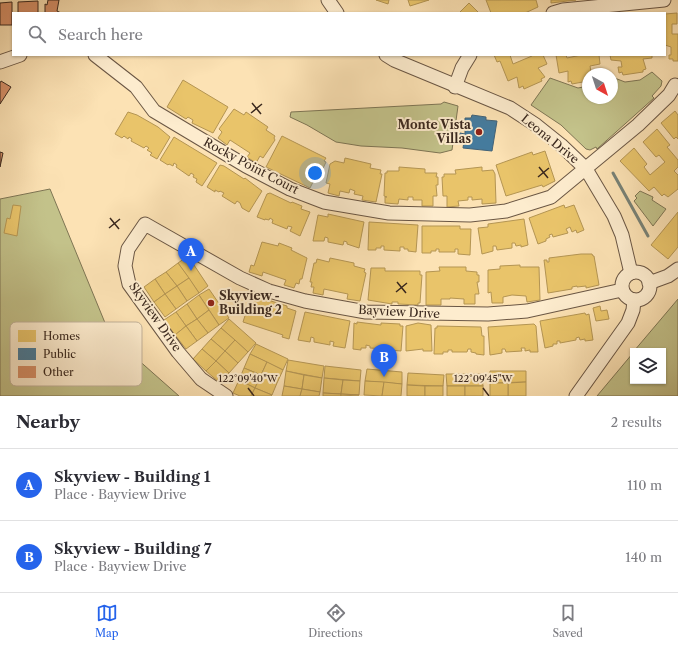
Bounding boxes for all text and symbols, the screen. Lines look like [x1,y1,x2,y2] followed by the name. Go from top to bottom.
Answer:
[12,12,666,56] search box
[26,23,48,45] icon: search
[58,25,143,44] text: Search here
[582,68,618,104] north arrow
[518,111,582,167] street label: Leona Drive
[397,117,472,146] place label: Monte Vista Villas
[474,127,484,137] marker: Monte Vista Villas
[201,134,302,197] street label: Rocky Point Court
[305,163,325,183] your location
[178,238,204,271] pin: A
[126,279,185,355] street label: Skyview Drive
[219,288,282,317] place label: Skyview - Building 2
[206,298,216,308] marker: Skyview - Building 2
[358,302,440,321] street label: Bayview Drive
[10,322,142,386] legend
[43,329,80,343] text: Homes
[371,344,397,377] pin: B
[43,347,76,361] text: Public
[630,348,666,384] map controls
[630,348,666,384] button: layers
[43,365,74,379] text: Other
[218,372,279,385] text: 122°09'40"W
[454,372,513,385] text: 122°09'45"W
[16,412,80,432] text: Nearby
[611,414,662,430] text: 2 results
[54,467,210,486] text: Skyview - Building 1
[24,477,34,493] text: A
[627,477,662,493] text: 110 m
[54,486,187,502] text: Place · Bayview Drive
[54,539,211,558] text: Skyview - Building 7
[24,549,34,565] text: B
[625,549,662,565] text: 140 m
[54,558,187,574] text: Place · Bayview Drive
[95,602,119,640] tab: Map
[308,602,363,640] tab: Directions
[553,602,583,640] tab: Saved

